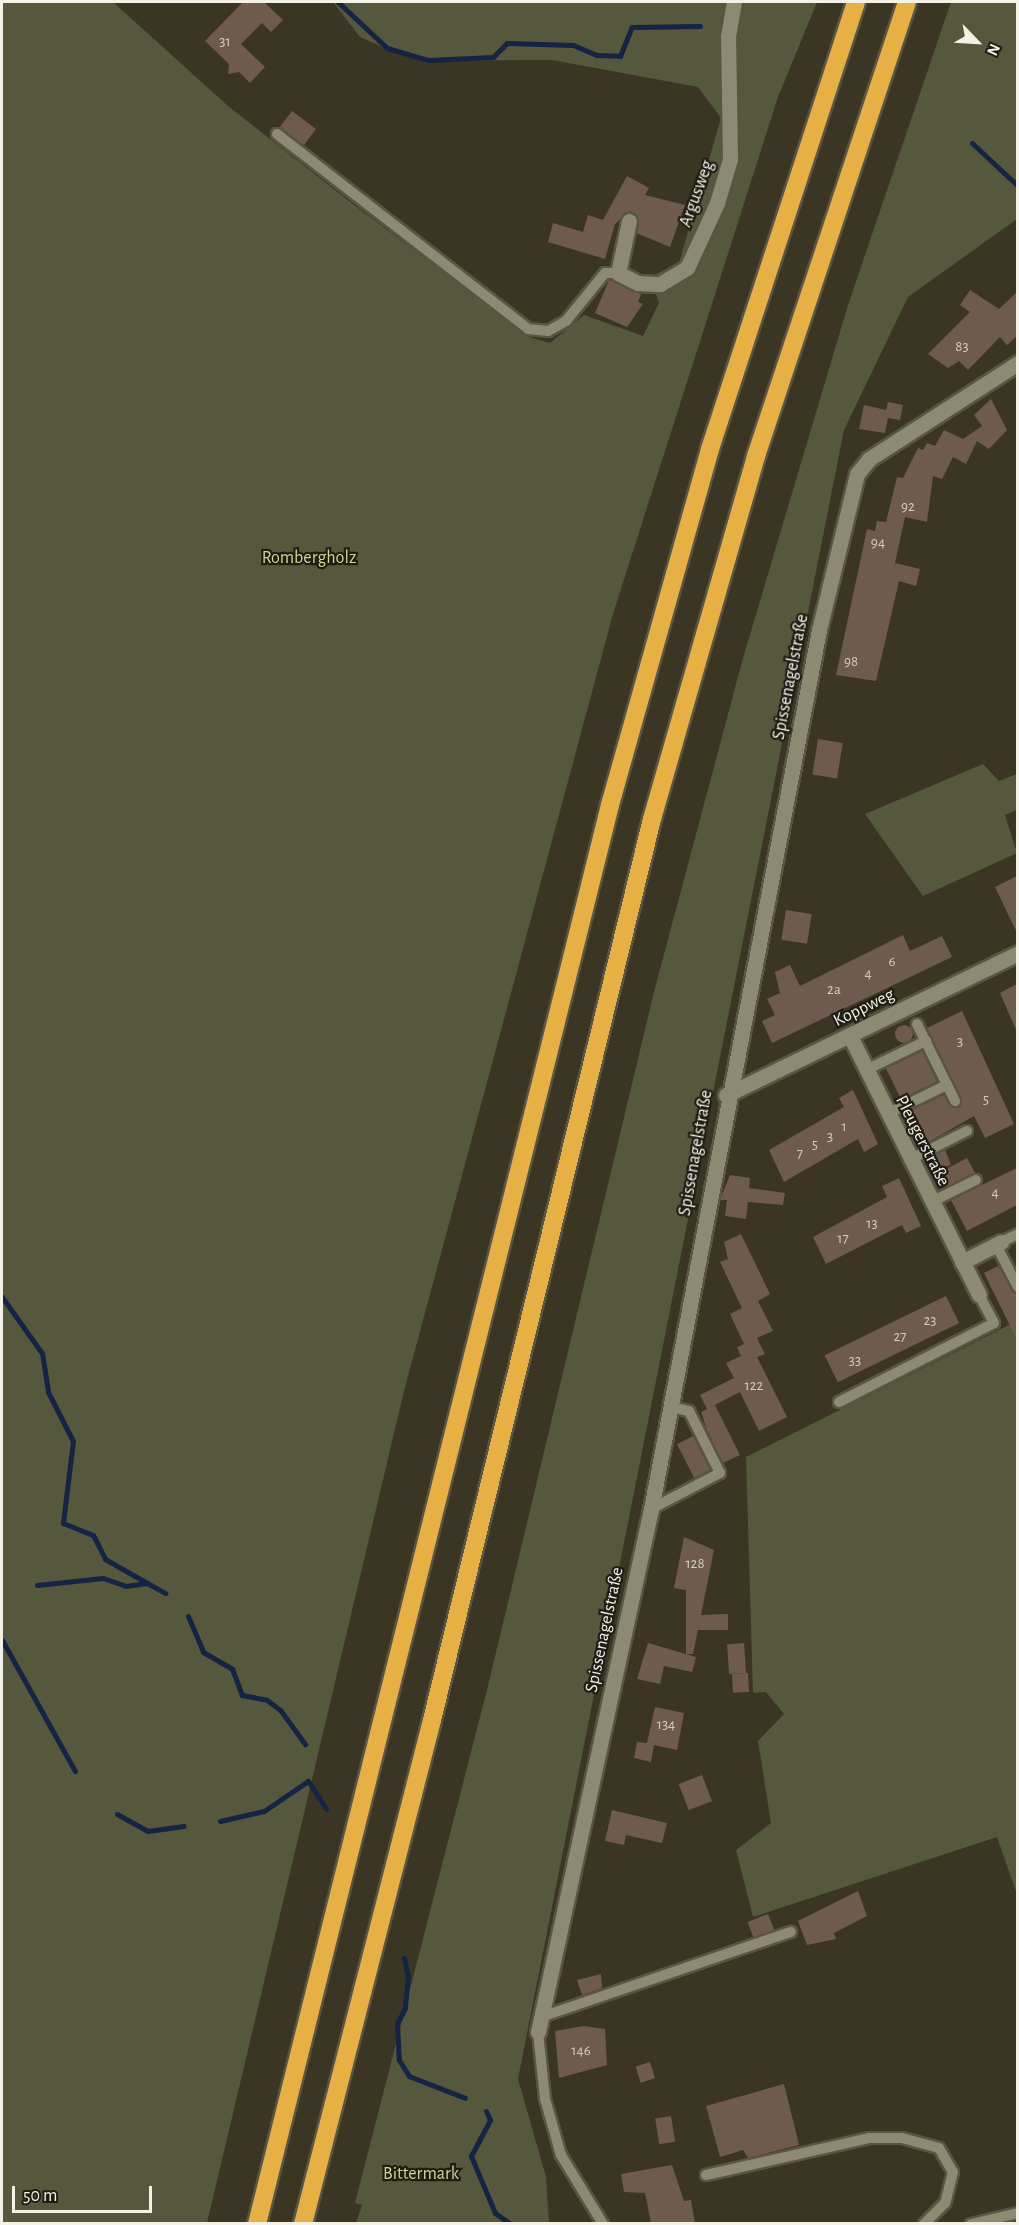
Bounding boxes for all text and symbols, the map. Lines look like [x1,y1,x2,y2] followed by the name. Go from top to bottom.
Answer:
[947,12,1007,72] north arrow
[219,33,231,51] house number: 31
[984,41,1003,58] text: N
[675,158,719,230] street label: Argusweg
[955,338,969,356] house number: 83
[901,498,915,516] house number: 92
[871,534,885,552] house number: 94
[262,547,356,569] park label: Rombergholz
[768,612,814,742] street label: Spissenagelstraße
[844,653,858,671] house number: 98
[888,953,896,971] house number: 6
[864,965,872,983] house number: 4
[827,981,841,999] house number: 2a
[830,984,898,1032] street label: Koppweg
[957,1033,963,1051] house number: 3
[674,1088,718,1218] street label: Spissenagelstraße
[983,1091,989,1109] house number: 5
[890,1092,954,1190] street label: Pleugerstraße
[841,1118,847,1136] house number: 1
[827,1128,833,1146] house number: 3
[812,1136,818,1154] house number: 5
[797,1145,803,1163] house number: 7
[991,1184,999,1202] house number: 4
[866,1215,878,1233] house number: 13
[837,1230,849,1248] house number: 17
[923,1312,937,1330] house number: 23
[893,1328,907,1346] house number: 27
[849,1352,861,1370] house number: 33
[745,1377,763,1395] house number: 122
[685,1555,705,1573] house number: 128
[581,1565,629,1695] street label: Spissenagelstraße
[657,1716,675,1734] house number: 134
[571,2042,591,2060] house number: 146
[383,2163,459,2185] park label: Bittermark
[15,2174,154,2212] scale bar
[23,2187,57,2205] text: 50 m

